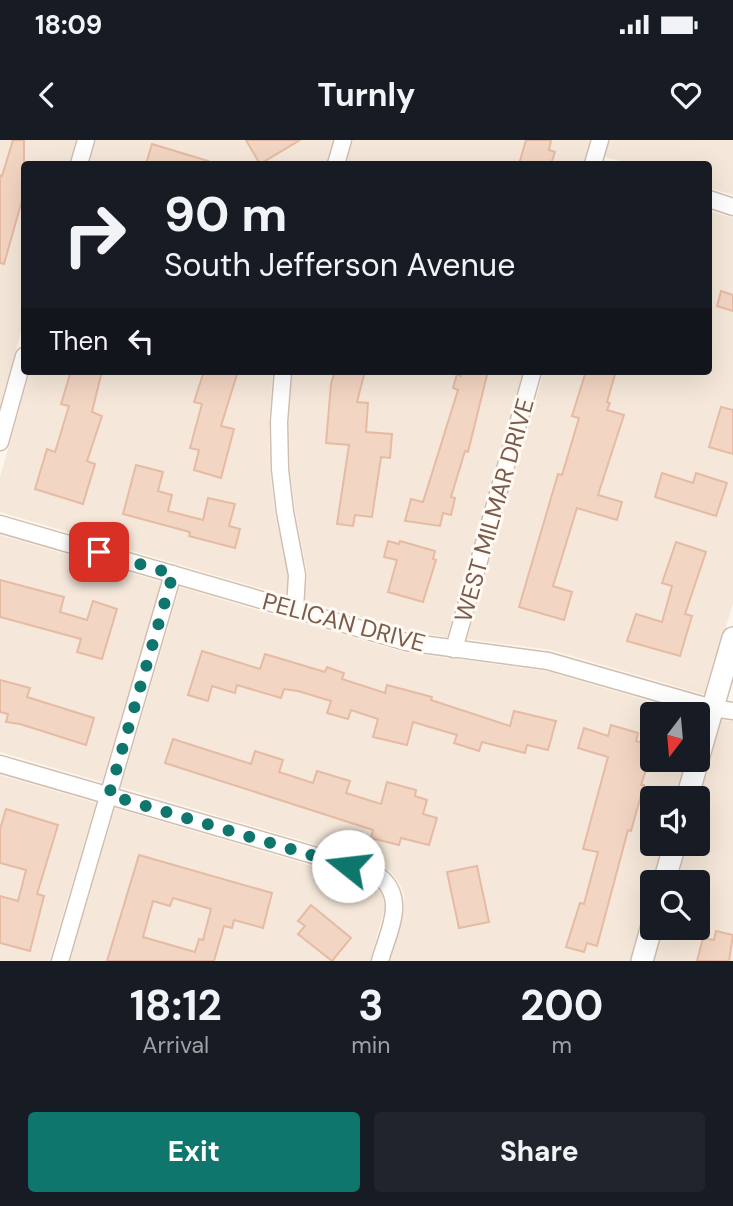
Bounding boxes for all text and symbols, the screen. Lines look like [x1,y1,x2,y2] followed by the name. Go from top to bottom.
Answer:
[35,8,102,42] text: 18:09
[318,74,415,116] text: Turnly
[28,76,66,114] icon: back
[667,76,705,114] icon: heart
[164,182,287,246] text: 90 m
[49,189,140,280] icon: right
[164,244,515,286] text: South Jefferson Avenue
[122,322,160,360] icon: left
[49,324,108,358] text: Then
[447,395,541,625] street label: WEST MILMAR DRIVE
[69,522,129,582] pin
[80,533,118,571] icon: arrive
[259,585,429,659] street label: PELICAN DRIVE
[640,702,710,772] north arrow
[640,702,710,940] map controls
[640,786,710,856] button: sound
[311,829,385,903] position arrow
[640,870,710,940] button: search
[130,978,222,1033] text: 18:12
[358,978,384,1033] text: 3
[520,978,603,1033] text: 200
[142,1030,209,1060] text: Arrival
[351,1030,391,1060] text: min
[552,1030,572,1060] text: m
[28,1112,360,1192] button: Exit
[374,1112,705,1192] button: Share

